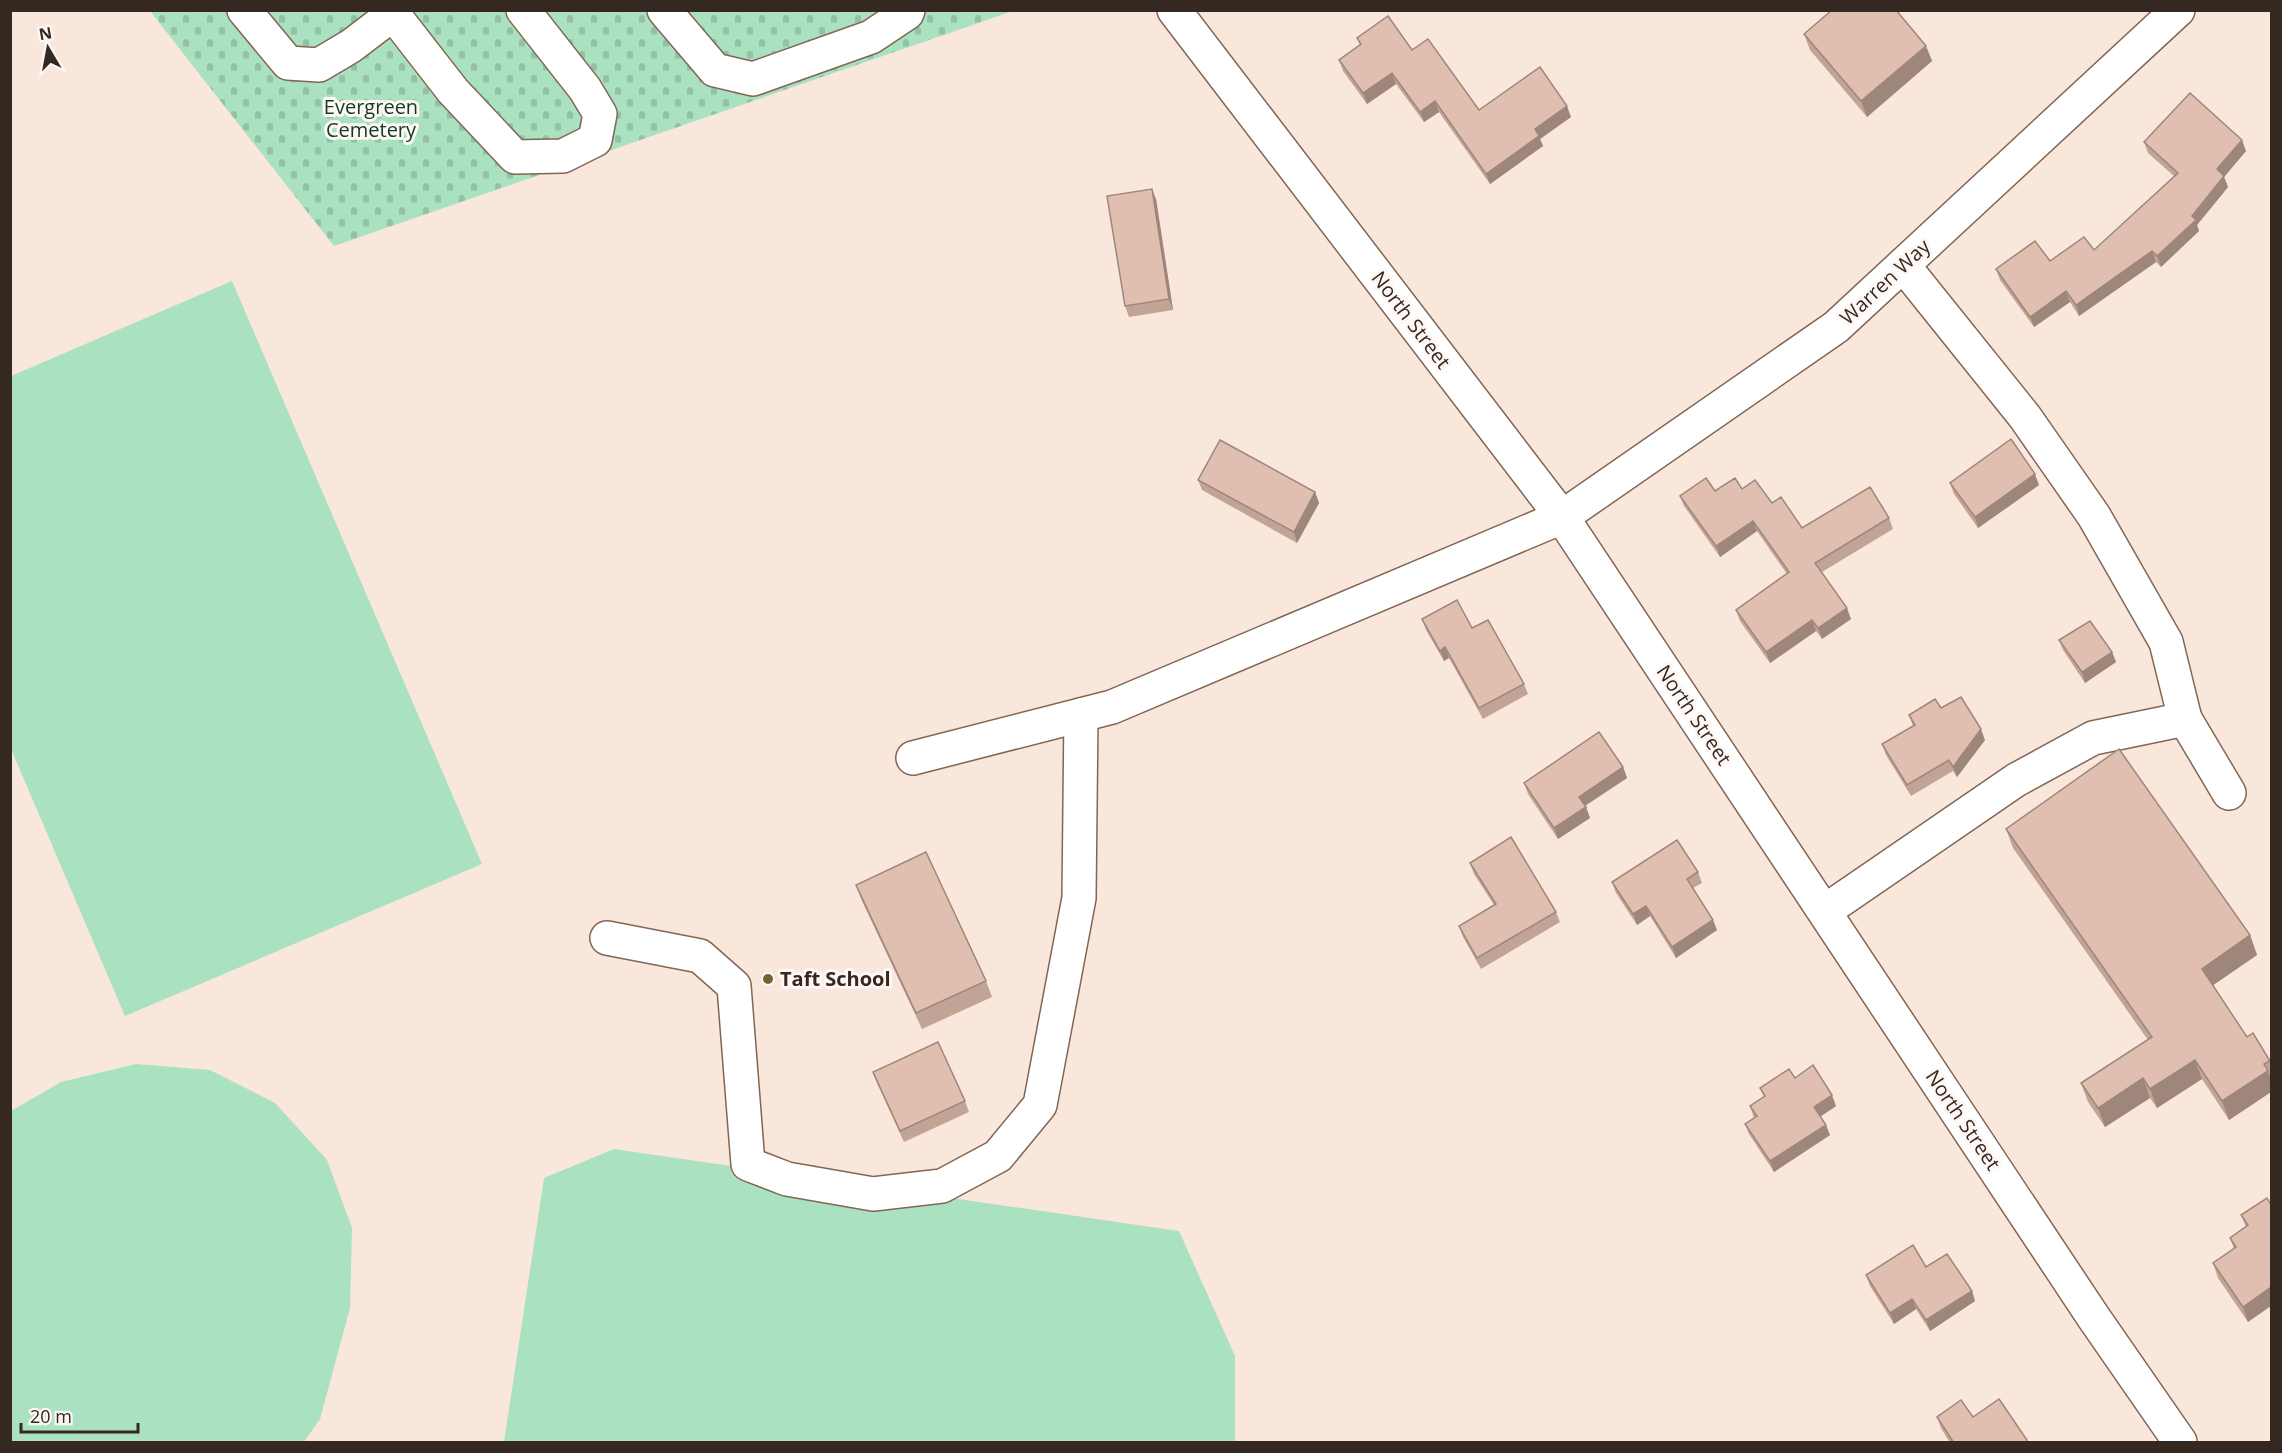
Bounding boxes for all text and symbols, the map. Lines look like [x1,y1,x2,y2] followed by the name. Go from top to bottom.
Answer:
[18,18,78,78] north arrow
[37,21,54,45] text: N
[324,93,418,143] park label: Evergreen Cemetery
[1834,232,1936,330] street label: Warren Way
[1366,265,1457,374] street label: North Street
[1651,659,1738,770] street label: North Street
[780,965,891,992] place label: Taft School
[761,972,775,986] marker: Taft School
[1920,1064,2007,1175] street label: North Street
[21,1396,138,1434] scale bar
[30,1404,72,1428] text: 20 m

